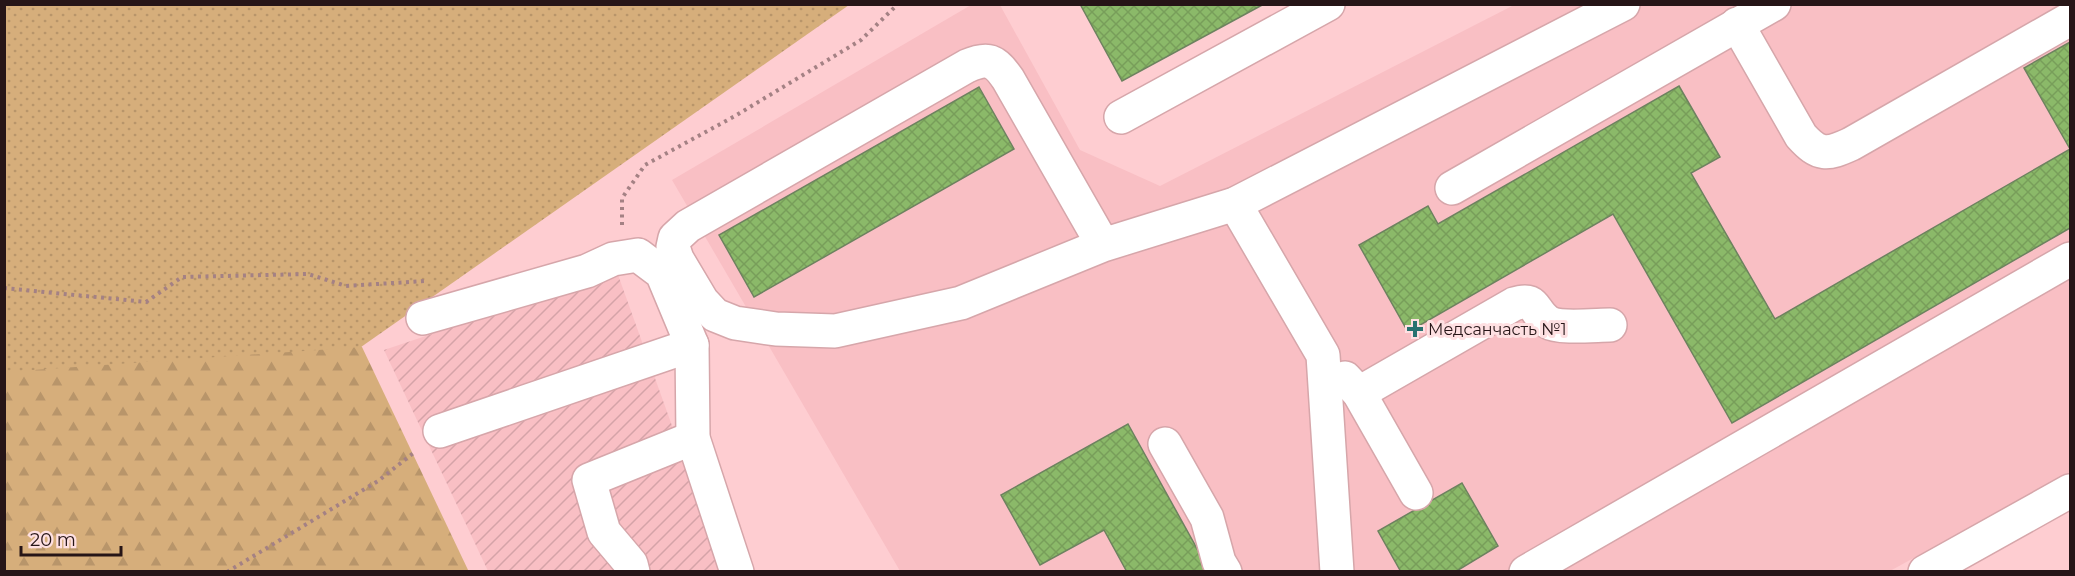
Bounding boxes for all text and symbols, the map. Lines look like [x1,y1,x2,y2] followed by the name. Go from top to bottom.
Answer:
[1406,320,1424,338] marker: Медсанчасть №1
[1428,320,1567,339] place label: Медсанчасть №1
[21,519,122,557] scale bar
[30,529,76,551] text: 20 m

